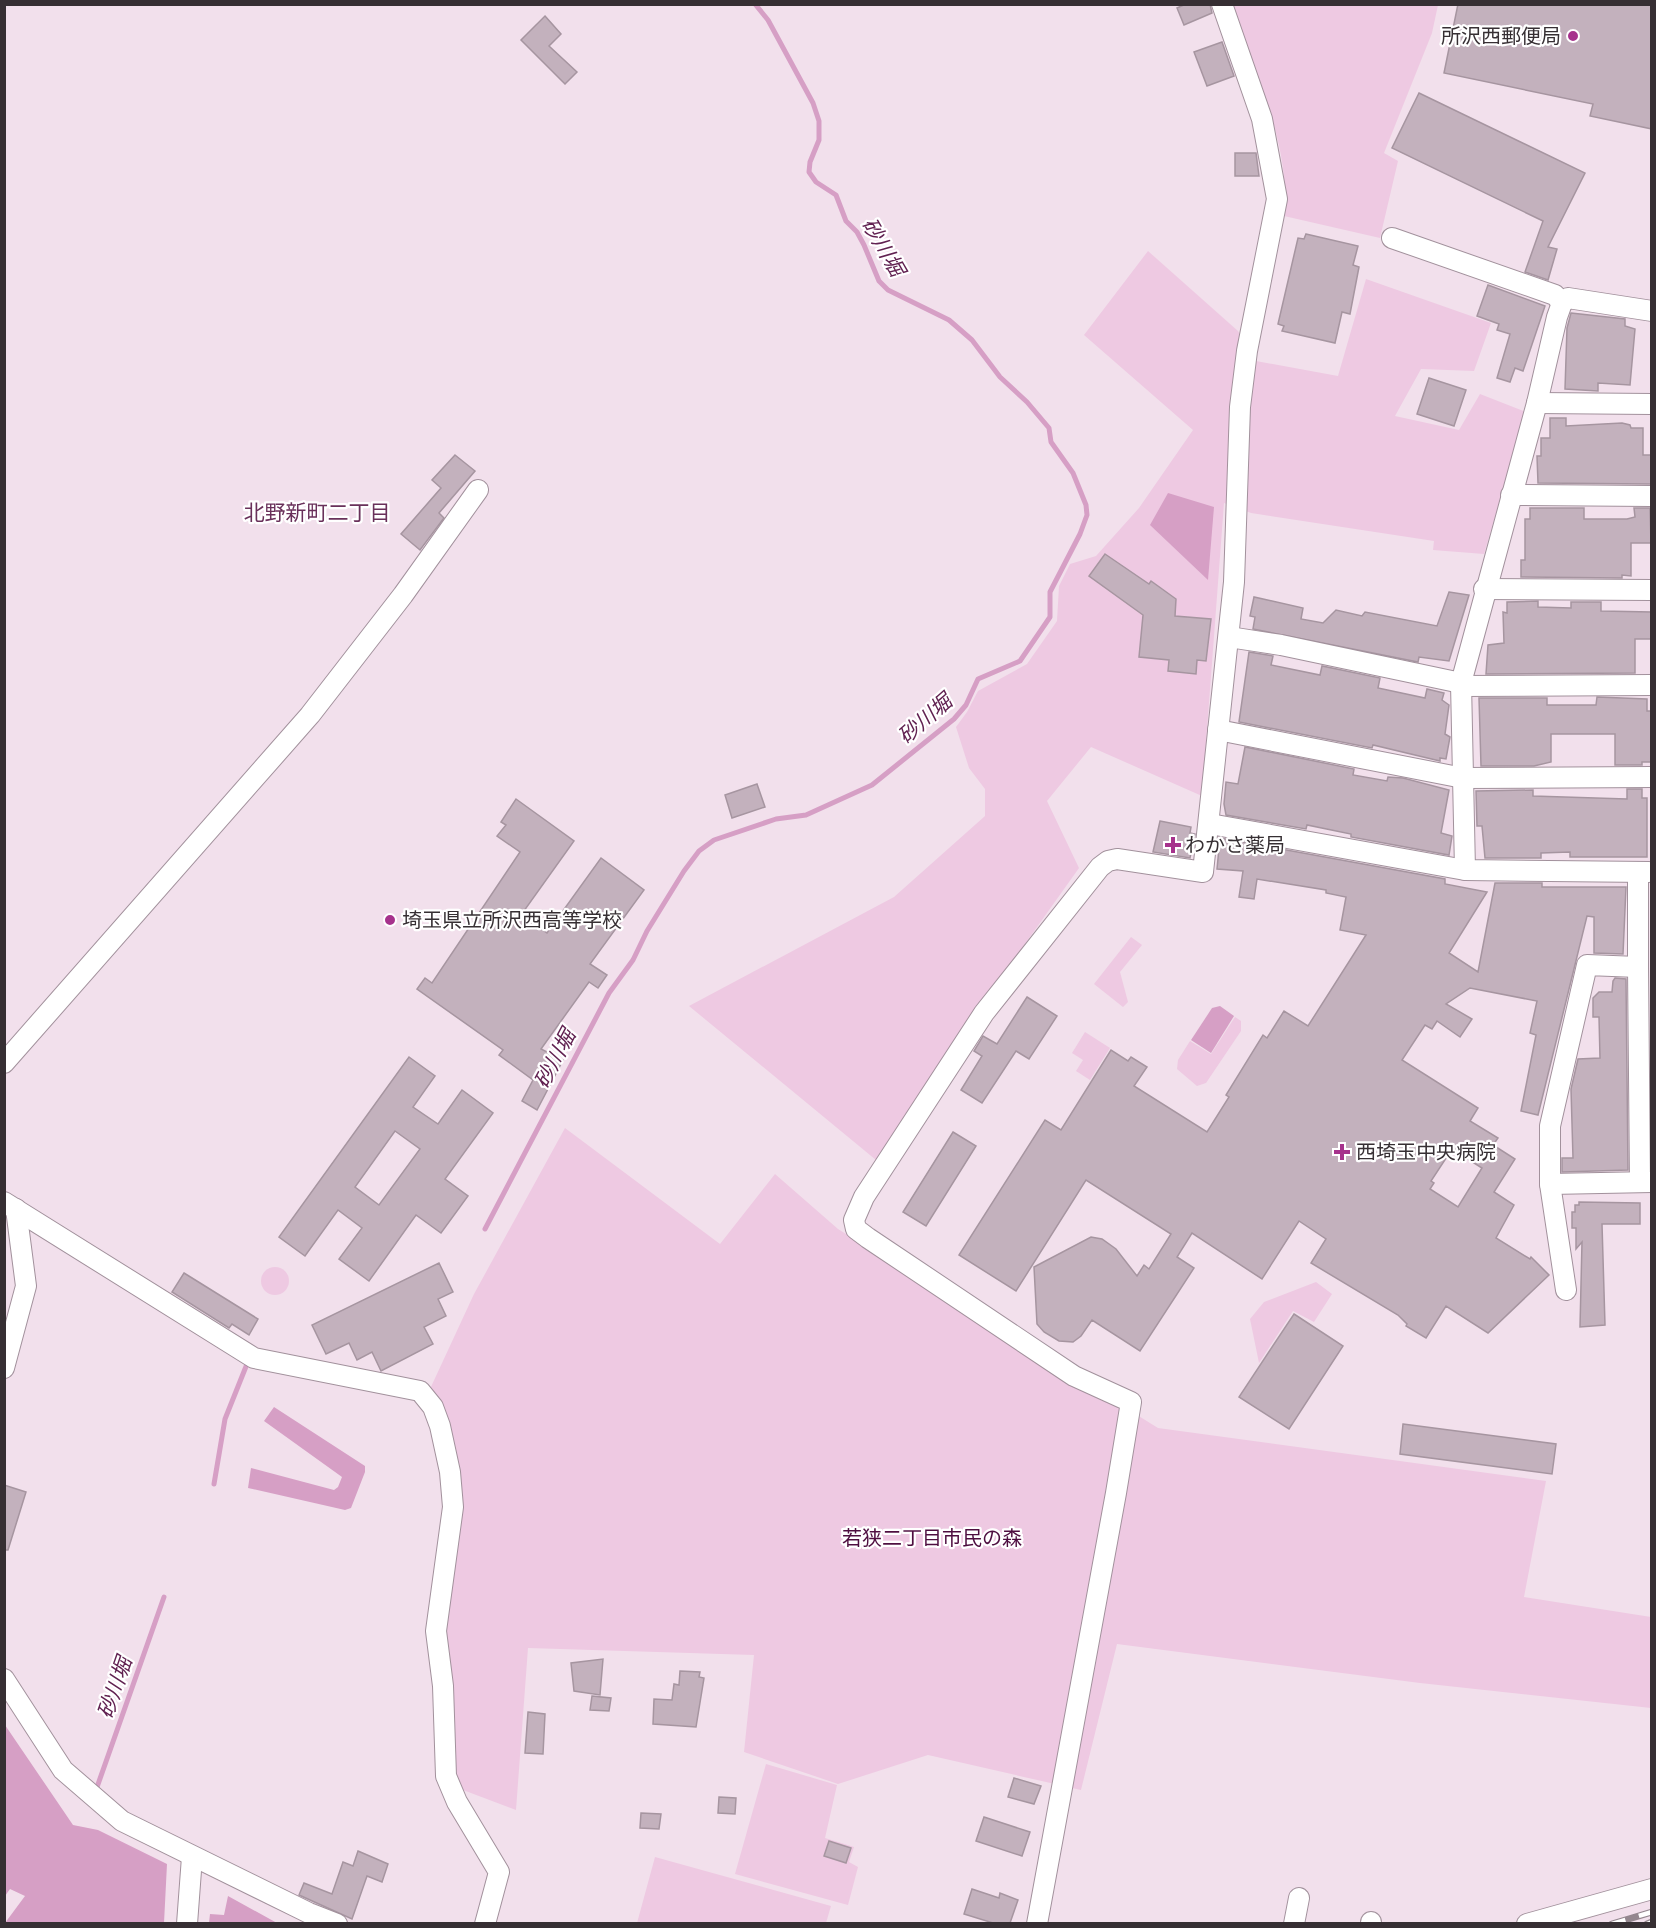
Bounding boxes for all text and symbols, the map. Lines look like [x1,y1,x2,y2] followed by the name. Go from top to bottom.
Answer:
[1441,22,1561,49] place label: 所沢西郵便局
[1566,29,1580,43] marker: 所沢西郵便局
[856,212,913,283] water label: 砂川堀
[244,498,391,526] district label: 北野新町二丁目
[891,685,960,749] water label: 砂川堀
[1185,831,1285,858] place label: わかさ薬局
[1166,838,1180,852] marker: わかさ薬局
[402,906,622,933] place label: 埼玉県立所沢西高等学校
[383,913,397,927] marker: 埼玉県立所沢西高等学校
[527,1021,583,1093] water label: 砂川堀
[1356,1138,1496,1165] place label: 西埼玉中央病院
[1333,1143,1351,1161] marker: 西埼玉中央病院
[842,1524,1022,1551] park label: 若狭二丁目市民の森
[91,1650,139,1722] water label: 砂川堀

